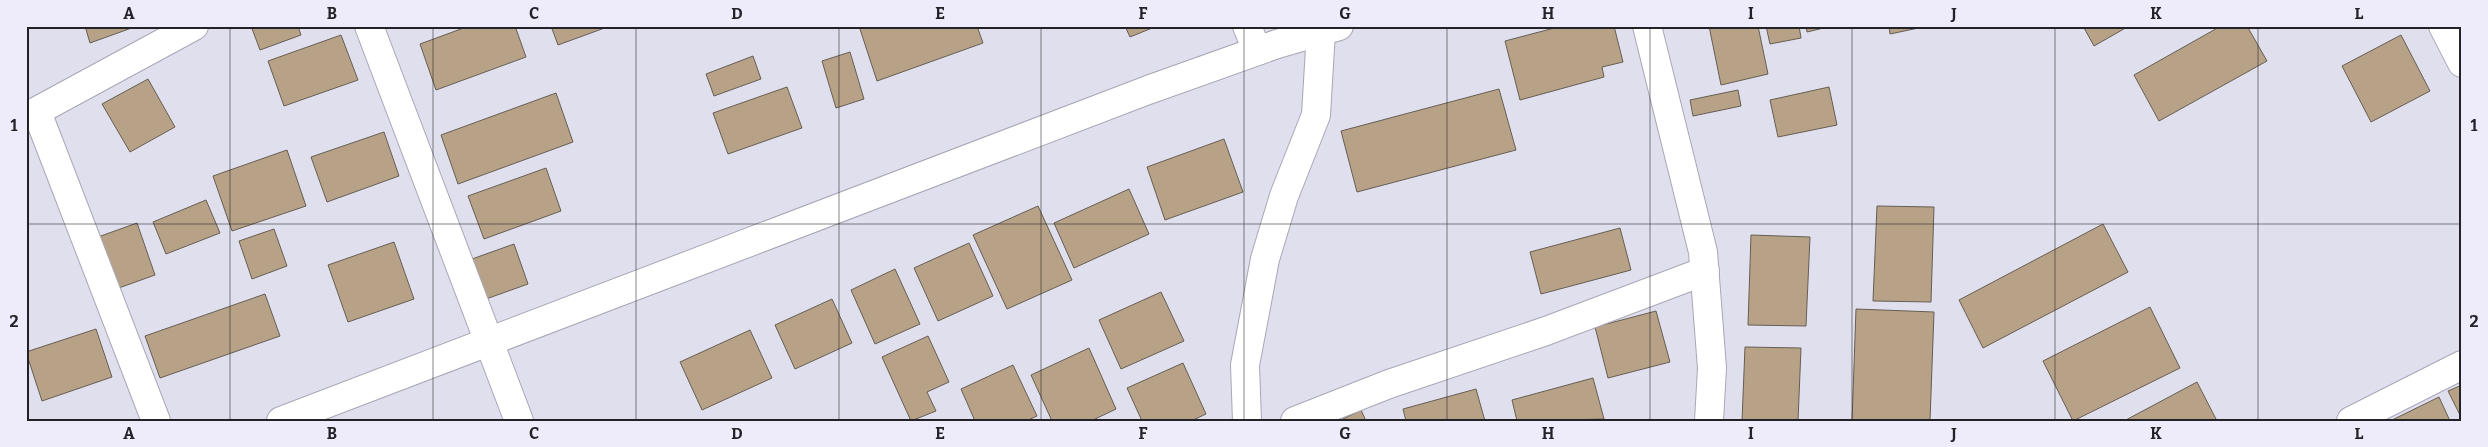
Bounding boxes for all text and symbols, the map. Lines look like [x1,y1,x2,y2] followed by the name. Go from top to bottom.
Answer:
[123,4,135,23] text: A
[327,4,337,23] text: B
[529,4,539,23] text: C
[731,4,743,23] text: D
[935,4,945,23] text: E
[1139,4,1148,23] text: F
[1339,4,1351,23] text: G
[1542,4,1555,23] text: H
[1748,4,1754,23] text: I
[1950,4,1957,23] text: J
[2150,4,2162,23] text: K
[2355,4,2364,23] text: L
[11,116,18,135] text: 1
[2471,116,2478,135] text: 1
[9,312,19,331] text: 2
[2469,312,2479,331] text: 2
[123,424,135,443] text: A
[327,424,337,443] text: B
[529,424,539,443] text: C
[731,424,743,443] text: D
[935,424,945,443] text: E
[1139,424,1148,443] text: F
[1339,424,1351,443] text: G
[1542,424,1555,443] text: H
[1748,424,1754,443] text: I
[1950,424,1957,443] text: J
[2150,424,2162,443] text: K
[2355,424,2364,443] text: L

